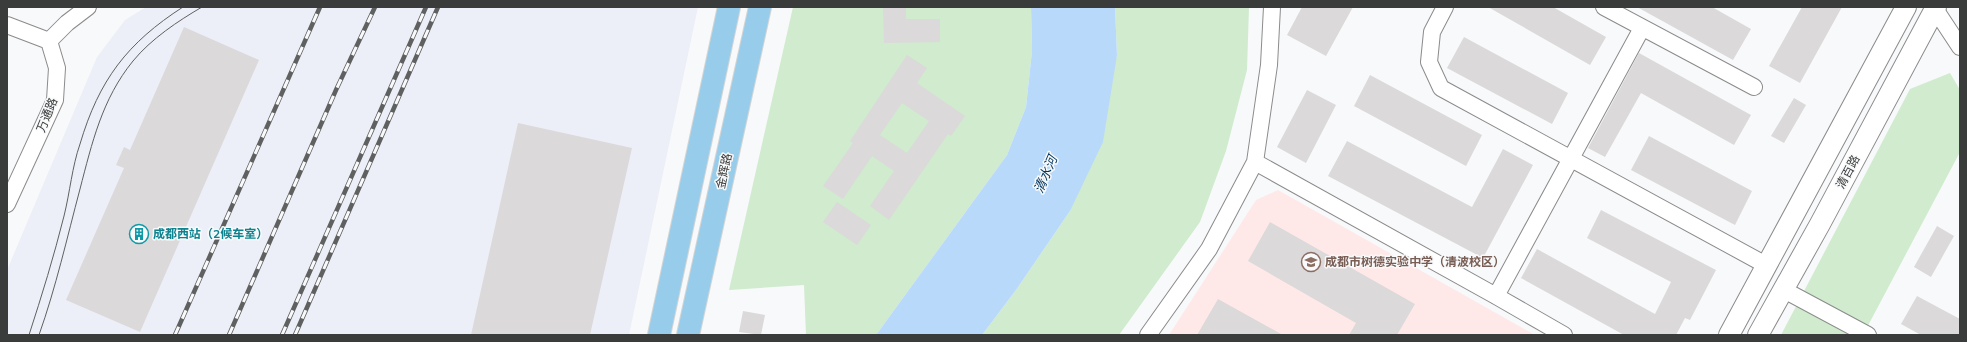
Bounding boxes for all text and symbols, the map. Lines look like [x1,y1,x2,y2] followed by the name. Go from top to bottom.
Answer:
[33,95,61,135] street label: 万通路
[1030,150,1063,196] water label: 清水河
[712,152,736,190] street label: 金辉路
[1832,152,1864,192] street label: 清百路
[128,223,150,245] building icon: 成都西站（2候车室）
[153,226,268,242] place label: 成都西站（2候车室）
[1300,251,1322,273] school or university icon: 成都市树德实验中学（清波校区）
[1325,254,1505,270] place label: 成都市树德实验中学（清波校区）

